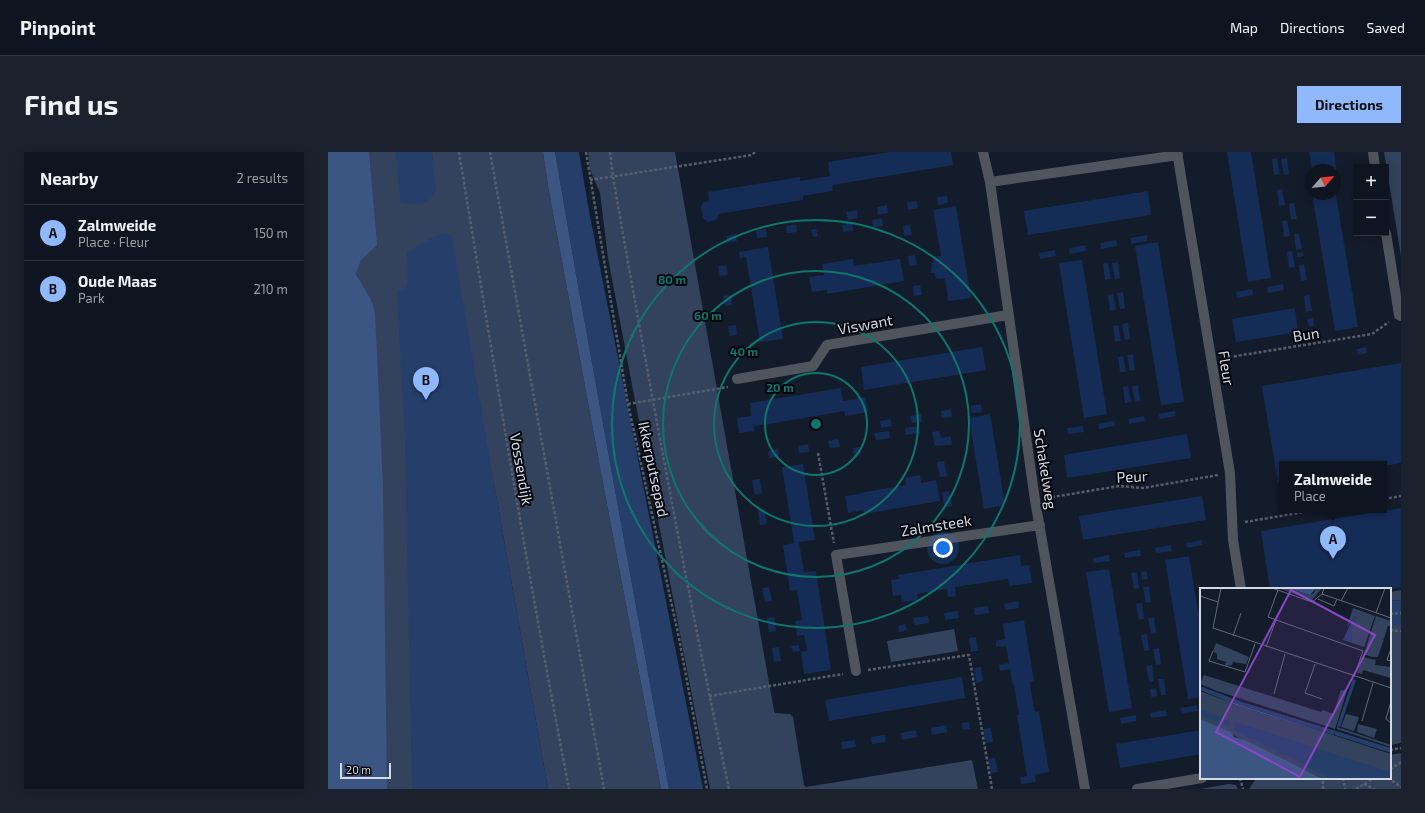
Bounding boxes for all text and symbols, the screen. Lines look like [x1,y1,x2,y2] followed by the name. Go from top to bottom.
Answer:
[20,16,95,39] text: Pinpoint
[1230,19,1258,36] text: Map
[1280,19,1345,36] text: Directions
[1367,19,1405,36] text: Saved
[1297,86,1401,123] button: Directions
[24,87,118,121] text: Find us
[1305,164,1341,200] north arrow
[1353,164,1389,236] map controls
[1353,164,1389,200] button: +
[40,168,98,188] text: Nearby
[236,170,288,186] text: 2 results
[1353,200,1389,236] button: −
[78,216,156,234] text: Zalmweide
[49,225,57,241] text: A
[254,225,288,241] text: 150 m
[78,234,149,250] text: Place · Fleur
[78,272,157,290] text: Oude Maas
[658,272,686,286] text: 80 m
[49,281,57,297] text: B
[253,281,288,297] text: 210 m
[78,290,105,306] text: Park
[694,308,722,322] text: 60 m
[836,310,894,338] street label: Viswant
[1291,323,1321,345] street label: Bun
[730,344,758,358] text: 40 m
[1215,349,1239,387] street label: Fleur
[413,367,439,400] pin: B
[766,380,794,394] text: 20 m
[809,417,823,431] centre of rings
[635,420,673,518] street label: Ikkerputsepad
[1031,428,1061,511] street label: Schakelweg
[506,432,537,507] street label: Vossendijk
[1279,461,1387,513] popup
[1116,466,1148,486] street label: Peur
[1294,470,1372,488] text: Zalmweide
[1294,488,1326,504] text: Place
[899,510,973,539] street label: Zalmsteek
[1320,526,1346,559] pin: A
[933,538,953,558] your location
[1200,588,1391,779] inset map
[340,761,391,780] scale bar
[346,763,371,776] text: 20 m

